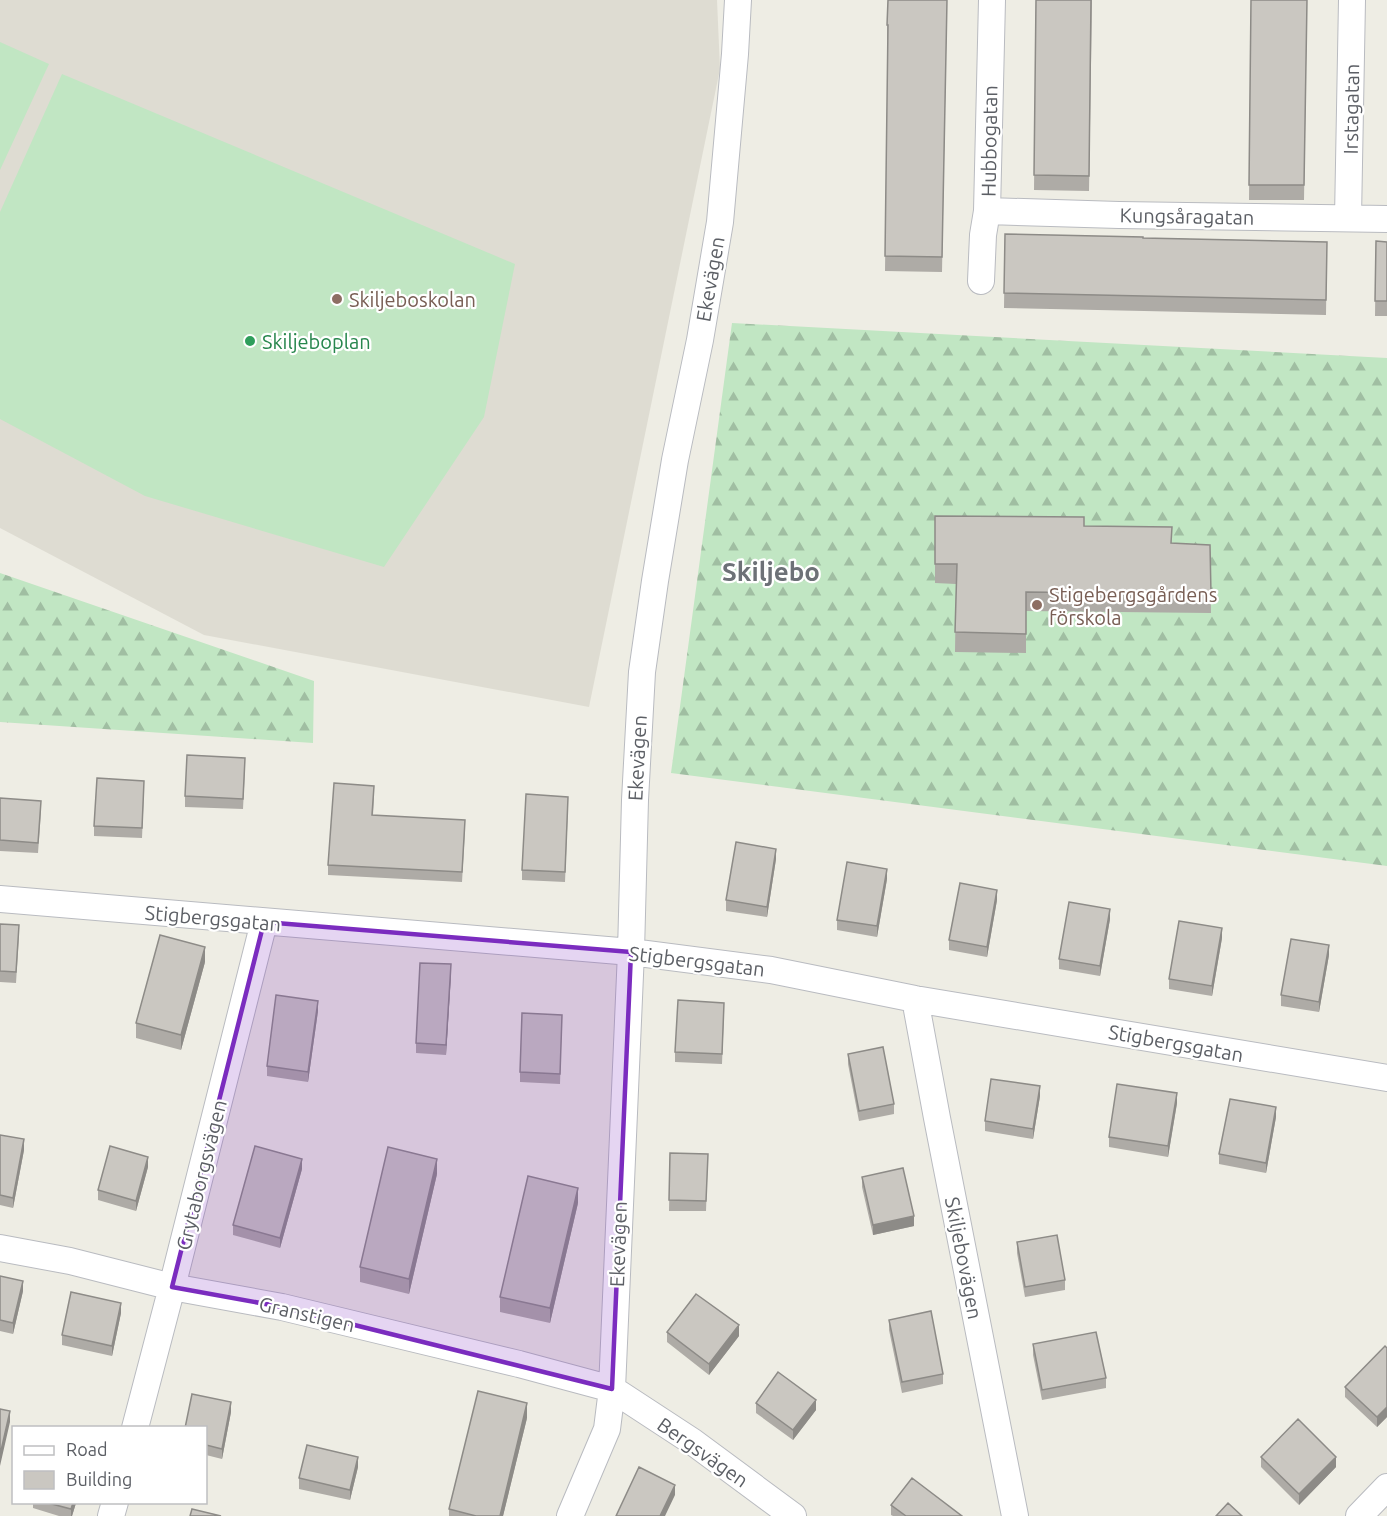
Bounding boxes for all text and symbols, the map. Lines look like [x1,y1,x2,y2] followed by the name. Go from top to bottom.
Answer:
[1339,63,1363,155] street label: Irstagatan
[977,85,1001,197] street label: Hubbogatan
[1120,203,1254,229] street label: Kungsåragatan
[691,235,729,323] street label: Ekevägen
[349,288,476,311] place label: Skiljeboskolan
[330,292,344,306] marker: Skiljeboskolan
[262,330,371,353] place label: Skiljeboplan
[243,334,257,348] marker: Skiljeboplan
[722,557,820,586] district label: Skiljebo
[1049,583,1217,629] place label: Stigebergsgårdens förskola
[1030,598,1044,612] marker: Stigebergsgårdens förskola
[623,714,651,802] street label: Ekevägen
[144,901,282,935] street label: Stigbergsgatan
[628,941,766,981] street label: Stigbergsgatan
[1107,1020,1245,1066] street label: Stigbergsgatan
[171,1097,231,1253] street label: Grytaborgsvägen
[941,1195,987,1321] street label: Skiljebovägen
[605,1201,631,1287] street label: Ekevägen
[257,1292,357,1336] street label: Granstigen
[653,1412,753,1492] street label: Bergsvägen
[12,1426,207,1504] legend
[66,1439,108,1459] text: Road
[66,1469,132,1489] text: Building

